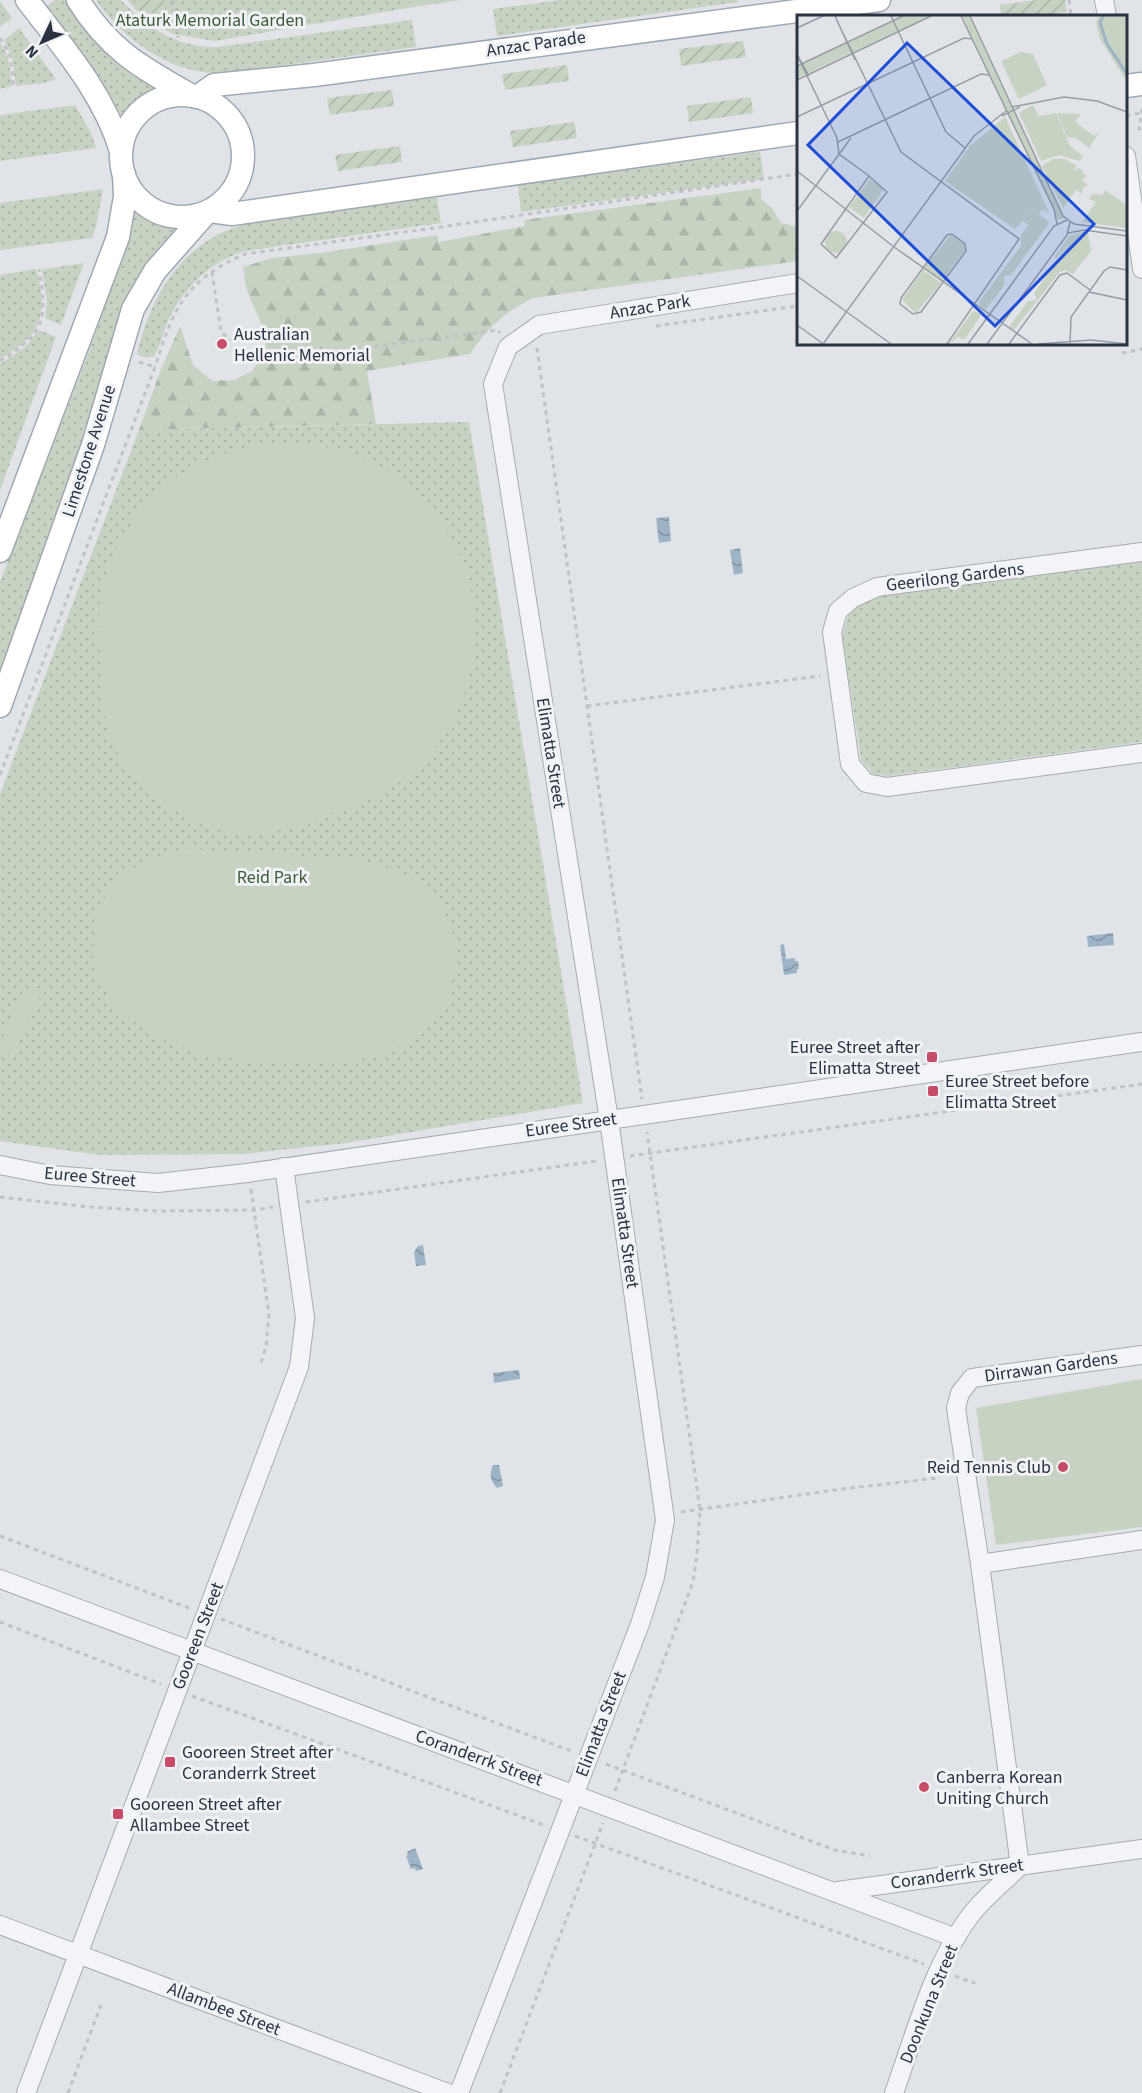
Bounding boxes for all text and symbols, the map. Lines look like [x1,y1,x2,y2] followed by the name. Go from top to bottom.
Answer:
[116,8,304,33] park label: Ataturk Memorial Garden
[12,12,72,72] north arrow
[797,15,1127,345] inset map
[485,25,587,63] street label: Anzac Parade
[20,40,44,63] text: N
[608,288,692,326] street label: Anzac Park
[234,322,370,368] place label: Australian Hellenic Memorial
[215,337,229,351] marker: Australian Hellenic Memorial
[56,382,122,520] street label: Limestone Avenue
[884,556,1026,598] street label: Geerilong Gardens
[530,696,572,810] street label: Elimatta Street
[237,865,307,890] park label: Reid Park
[790,1035,921,1081] place label: Euree Street after Elimatta Street
[925,1050,939,1064] marker: Euree Street after Elimatta Street
[945,1069,1089,1115] place label: Euree Street before Elimatta Street
[926,1084,940,1098] marker: Euree Street before Elimatta Street
[524,1106,618,1144] street label: Euree Street
[43,1161,137,1193] street label: Euree Street
[605,1176,645,1290] street label: Elimatta Street
[983,1345,1119,1389] street label: Dirrawan Gardens
[927,1455,1051,1480] place label: Reid Tennis Club
[1056,1460,1070,1474] marker: Reid Tennis Club
[166,1579,230,1693] street label: Gooreen Street
[569,1667,633,1781] street label: Elimatta Street
[412,1723,546,1793] street label: Coranderrk Street
[182,1740,334,1786] place label: Gooreen Street after Coranderrk Street
[163,1755,177,1769] marker: Gooreen Street after Coranderrk Street
[936,1765,1063,1811] place label: Canberra Korean Uniting Church
[917,1780,931,1794] marker: Canberra Korean Uniting Church
[130,1792,282,1838] place label: Gooreen Street after Allambee Street
[111,1807,125,1821] marker: Gooreen Street after Allambee Street
[889,1852,1025,1896] street label: Coranderrk Street
[894,1941,964,2067] street label: Doonkuna Street
[164,1976,284,2042] street label: Allambee Street

